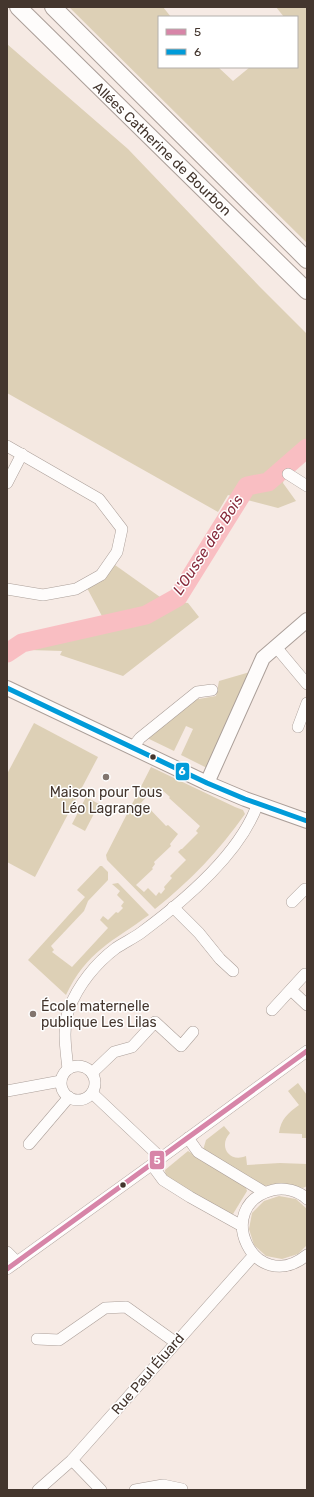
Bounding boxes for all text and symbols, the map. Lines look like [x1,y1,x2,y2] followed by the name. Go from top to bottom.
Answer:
[158,16,298,68] legend
[194,25,201,39] text: 5
[194,45,201,59] text: 6
[89,79,235,219] street label: Allées Catherine de Bourbon
[169,491,247,598] water label: L'Ousse des Bois
[148,752,158,762] unlabelled marker
[175,762,190,781] line badge: 6
[178,765,186,778] text: 6
[101,772,111,782] marker: Maison pour Tous Léo Lagrange
[50,784,162,817] place label: Maison pour Tous Léo Lagrange
[41,997,157,1031] place label: École maternelle publique Les Lilas
[28,1009,38,1019] marker: École maternelle publique Les Lilas
[149,1150,165,1170] line badge: 5
[153,1154,161,1167] text: 5
[118,1180,128,1190] unlabelled marker
[107,1329,188,1418] street label: Rue Paul Éluard

